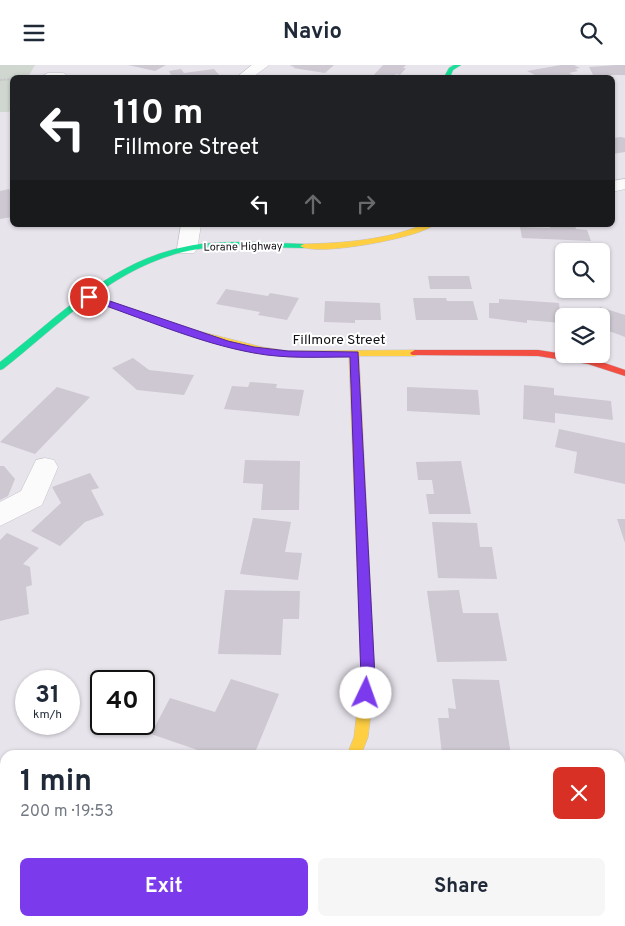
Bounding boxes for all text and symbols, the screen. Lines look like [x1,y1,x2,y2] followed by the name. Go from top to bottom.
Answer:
[20,19,48,47] icon: menu
[283,19,342,46] text: Navio
[577,19,605,47] icon: search
[113,92,203,136] text: 110 m
[30,95,95,160] icon: left
[113,135,259,162] text: Fillmore Street
[246,190,274,218] icon: left
[299,190,327,218] icon: ahead
[352,190,380,218] icon: right
[203,239,283,255] street label: Lorane Highway
[555,243,610,363] map controls
[555,243,610,298] button: search
[68,276,110,318] pin
[75,283,103,311] icon: arrive
[555,308,610,363] button: layers
[292,332,386,349] street label: Fillmore Street
[339,666,391,718] position arrow
[90,670,155,735] speed limit sign: 40
[35,680,60,712] text: 31
[33,707,62,723] text: km/h
[20,764,92,801] text: 1 min
[553,767,605,819] button: close
[20,802,114,822] text: 200 m · 19:53
[20,858,308,916] button: Exit
[318,858,605,916] button: Share

